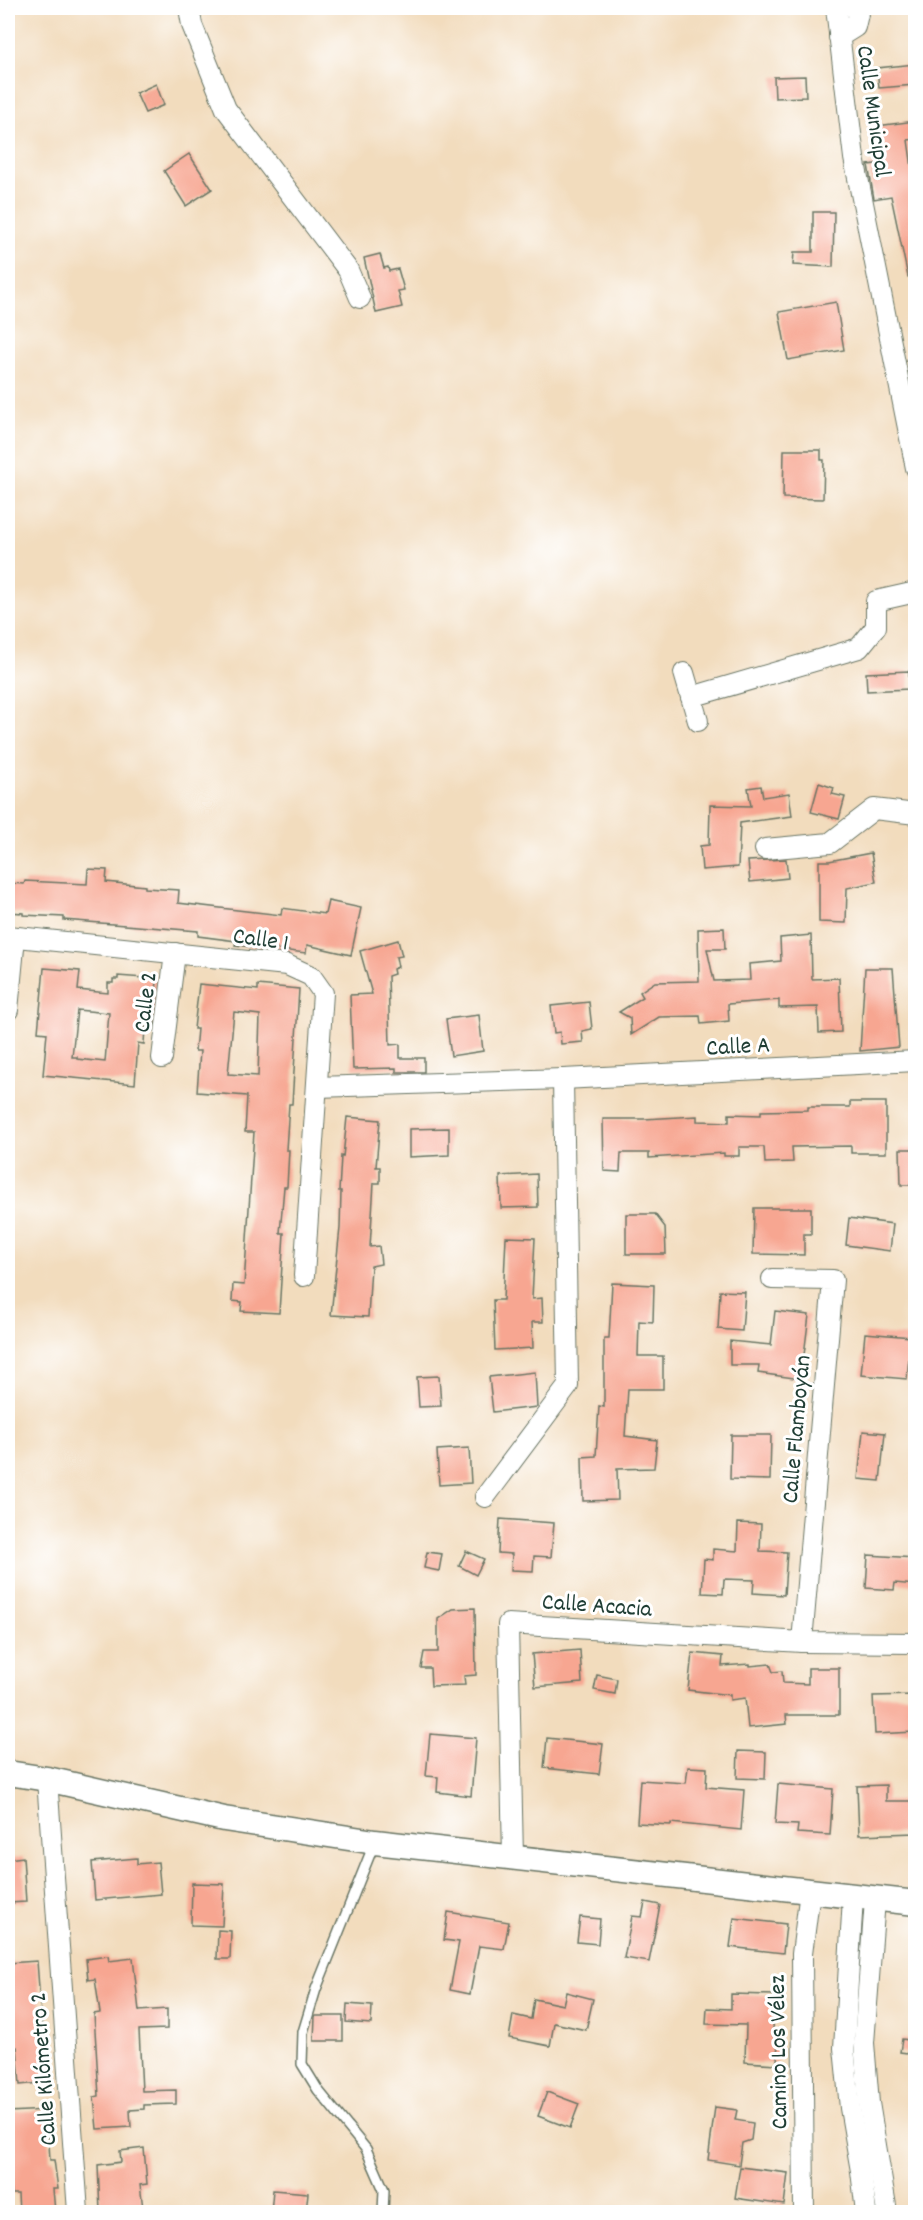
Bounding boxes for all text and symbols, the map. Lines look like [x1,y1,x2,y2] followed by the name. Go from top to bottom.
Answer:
[846,43,898,180] street label: Calle Municipal
[231,920,291,962] street label: Calle 1
[126,970,168,1035] street label: Calle 2
[705,1029,771,1067] street label: Calle A
[775,1354,821,1505] street label: Calle Flamboyán
[541,1586,654,1628] street label: Calle Acacia
[762,1974,798,2130] street label: Camino Los Vélez
[23,1991,67,2147] street label: Calle Kilómetro 2

